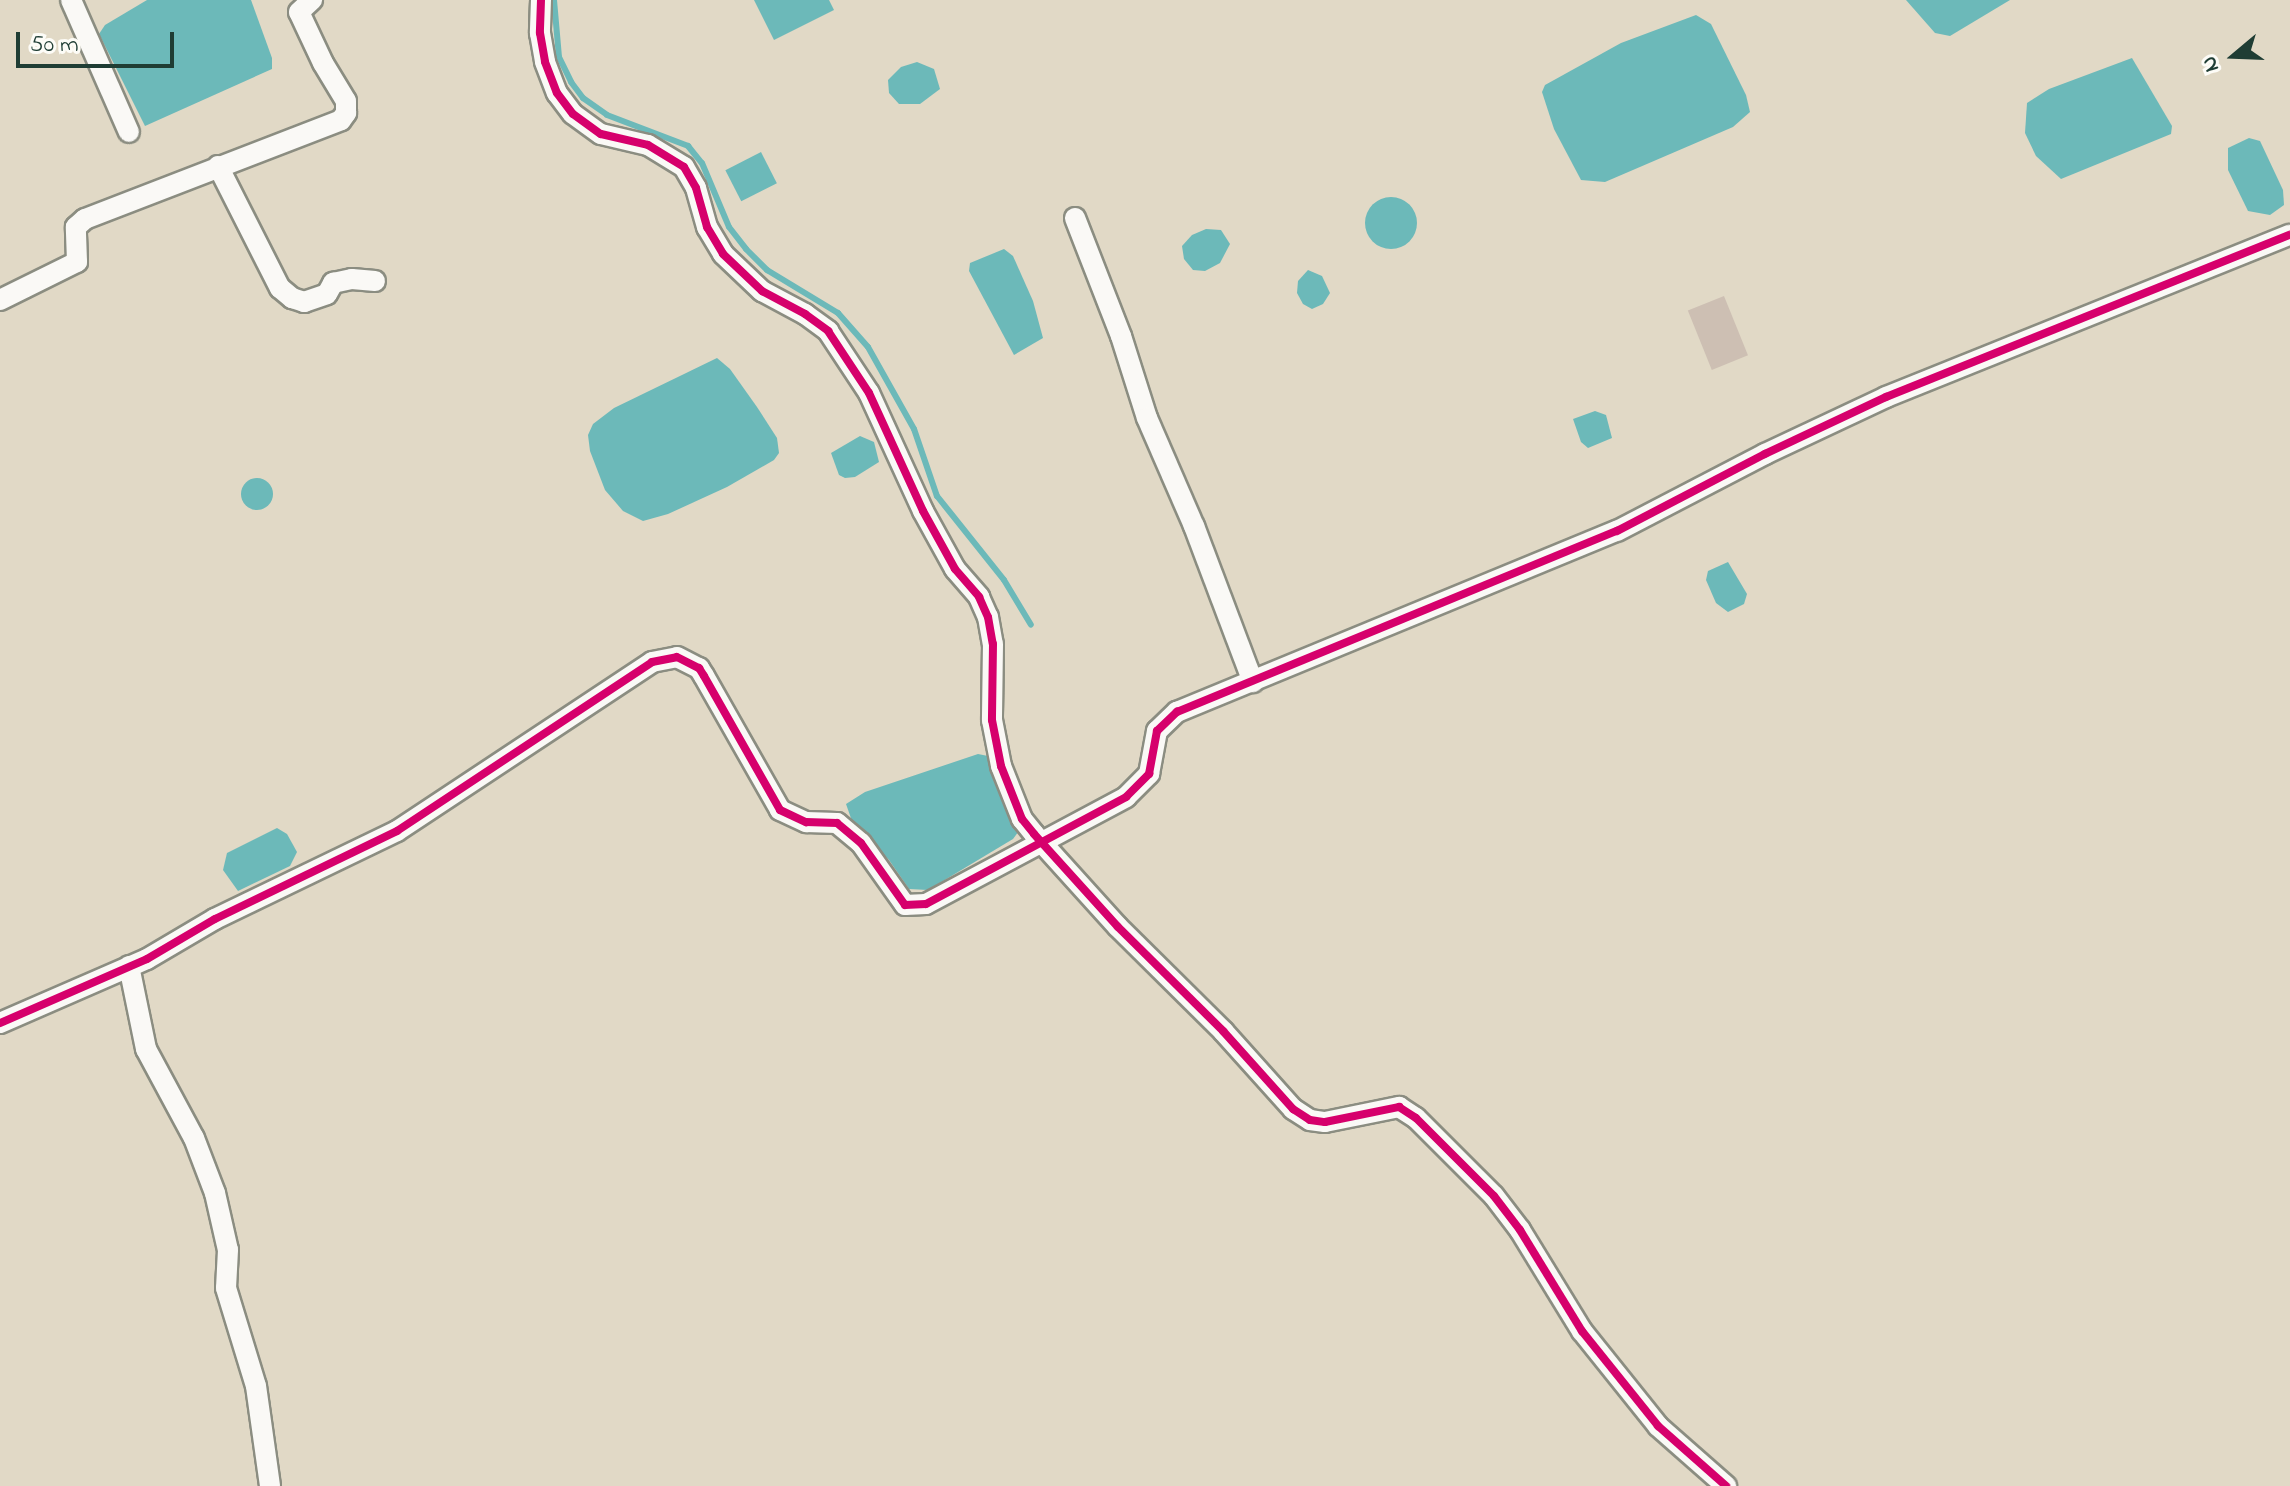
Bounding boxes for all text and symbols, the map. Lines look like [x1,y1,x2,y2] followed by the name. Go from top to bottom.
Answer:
[20,16,178,66] scale bar
[2194,16,2274,96] north arrow
[30,28,79,63] text: 50 m
[2194,52,2229,76] text: N

